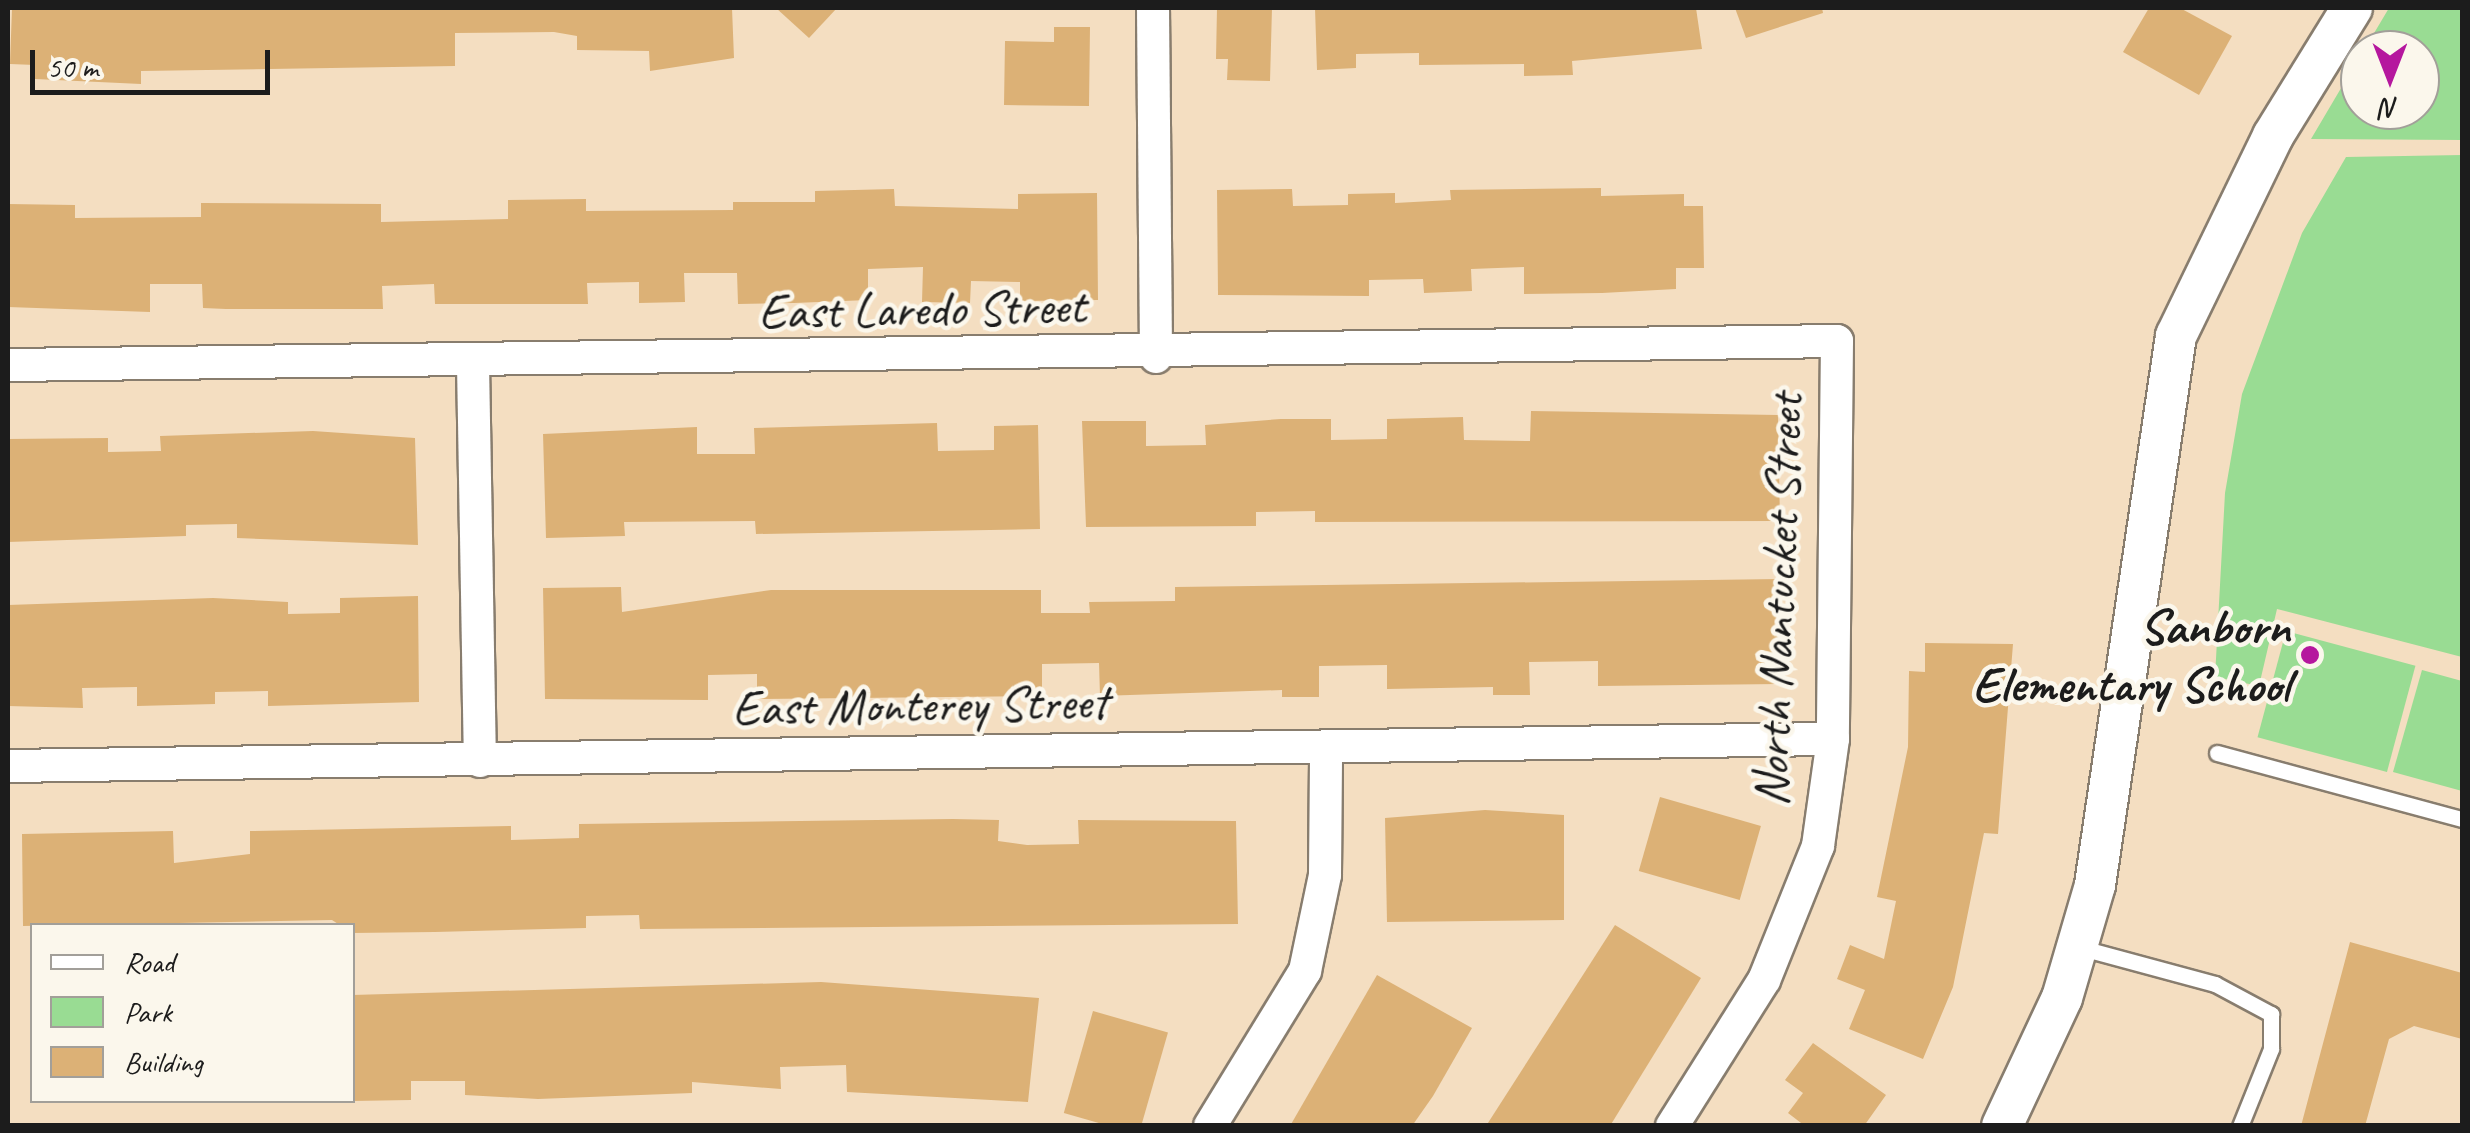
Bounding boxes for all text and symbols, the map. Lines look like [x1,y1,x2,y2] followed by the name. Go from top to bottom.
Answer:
[35,30,275,92] scale bar
[2340,30,2440,130] north arrow
[47,48,98,86] text: 50 m
[2381,91,2399,126] text: N
[757,276,1087,342] street label: East Laredo Street
[1741,391,1815,809] street label: North Nantucket Street
[1973,596,2290,714] place label: Sanborn Elementary School
[2299,644,2321,666] marker: Sanborn Elementary School
[732,672,1108,738] street label: East Monterey Street
[30,923,355,1103] legend
[124,943,174,981] text: Road
[124,993,172,1031] text: Park
[124,1043,203,1081] text: Building

